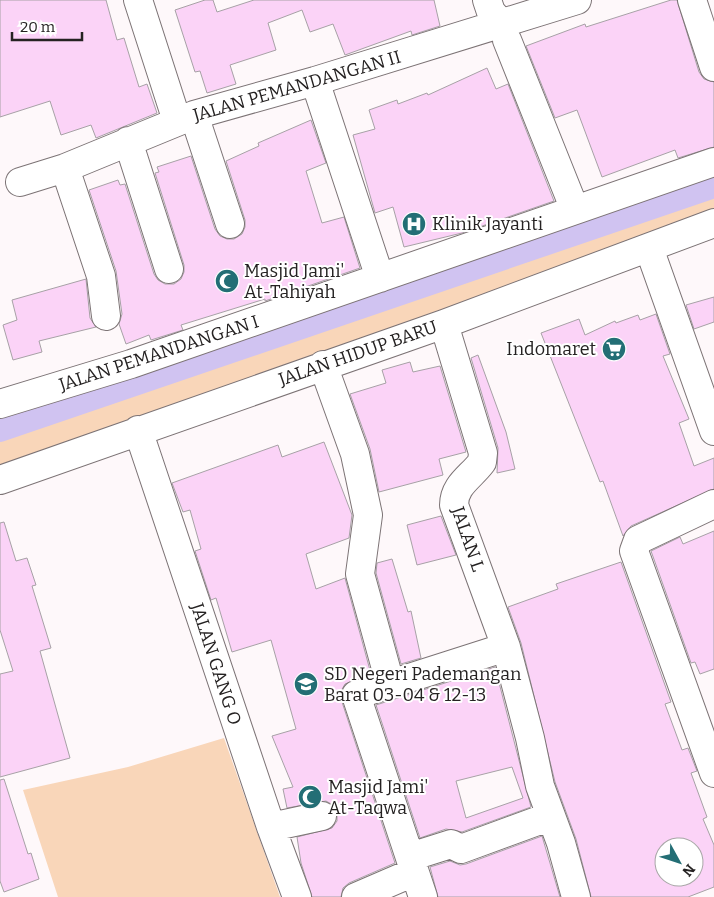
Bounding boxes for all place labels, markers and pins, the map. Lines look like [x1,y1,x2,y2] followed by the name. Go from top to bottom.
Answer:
[401,211,427,237] hospital icon: Klinik Jayanti
[432,213,543,235] place label: Klinik Jayanti
[244,260,344,303] place label: Masjid Jami' At-Tahiyah
[214,268,240,294] mosque icon: Masjid Jami' At-Tahiyah
[601,336,627,362] supermarket icon: Indomaret
[506,338,596,360] place label: Indomaret
[324,663,522,706] place label: SD Negeri Pademangan Barat 03-04 & 12-13
[293,671,319,697] school or university icon: SD Negeri Pademangan Barat 03-04 & 12-13
[328,776,428,819] place label: Masjid Jami' At-Taqwa
[297,784,323,810] mosque icon: Masjid Jami' At-Taqwa

